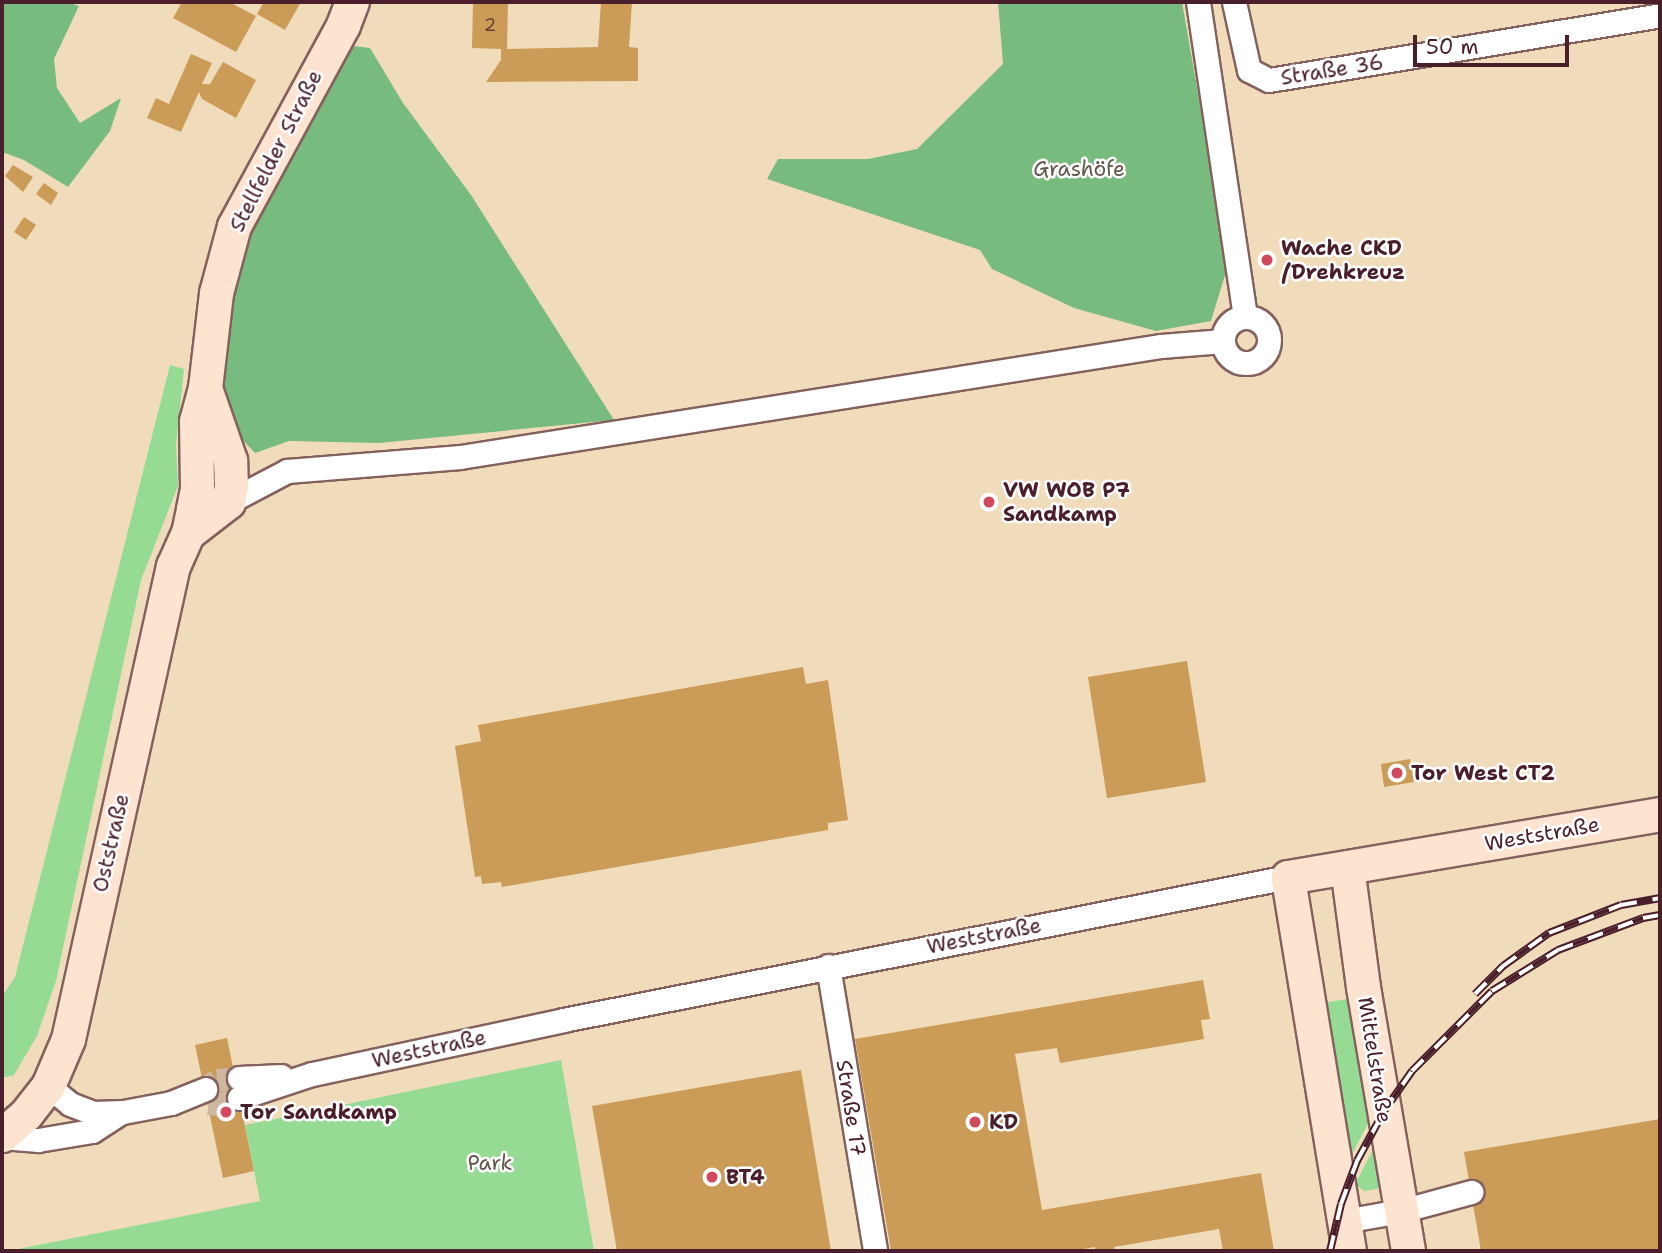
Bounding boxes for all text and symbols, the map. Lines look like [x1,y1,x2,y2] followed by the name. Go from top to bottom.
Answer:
[484,14,496,36] house number: 2
[1417,21,1573,65] scale bar
[1426,33,1479,61] text: 50 m
[1279,49,1385,91] street label: Straße 36
[224,66,328,236] street label: Stellfelder Straße
[1033,156,1125,182] park label: Grashöfe
[1281,235,1405,285] place label: Wache CKD /Drehkreuz
[1259,252,1275,268] marker: Wache CKD /Drehkreuz
[1003,477,1130,527] place label: VW WOB P7 Sandkamp
[981,494,997,510] marker: VW WOB P7 Sandkamp
[1411,760,1555,786] place label: Tor West CT2
[1389,765,1405,781] marker: Tor West CT2
[87,791,135,895] street label: Oststraße
[1483,811,1601,857] street label: Weststraße
[925,913,1043,959] street label: Weststraße
[1353,995,1397,1125] street label: Mittelstraße
[370,1025,488,1073] street label: Weststraße
[831,1058,871,1158] street label: Straße 17
[240,1099,397,1125] place label: Tor Sandkamp
[218,1104,234,1120] marker: Tor Sandkamp
[989,1109,1018,1135] place label: KD
[967,1114,983,1130] marker: KD
[467,1150,513,1176] park label: Park
[726,1164,765,1190] place label: BT4
[704,1169,720,1185] marker: BT4

